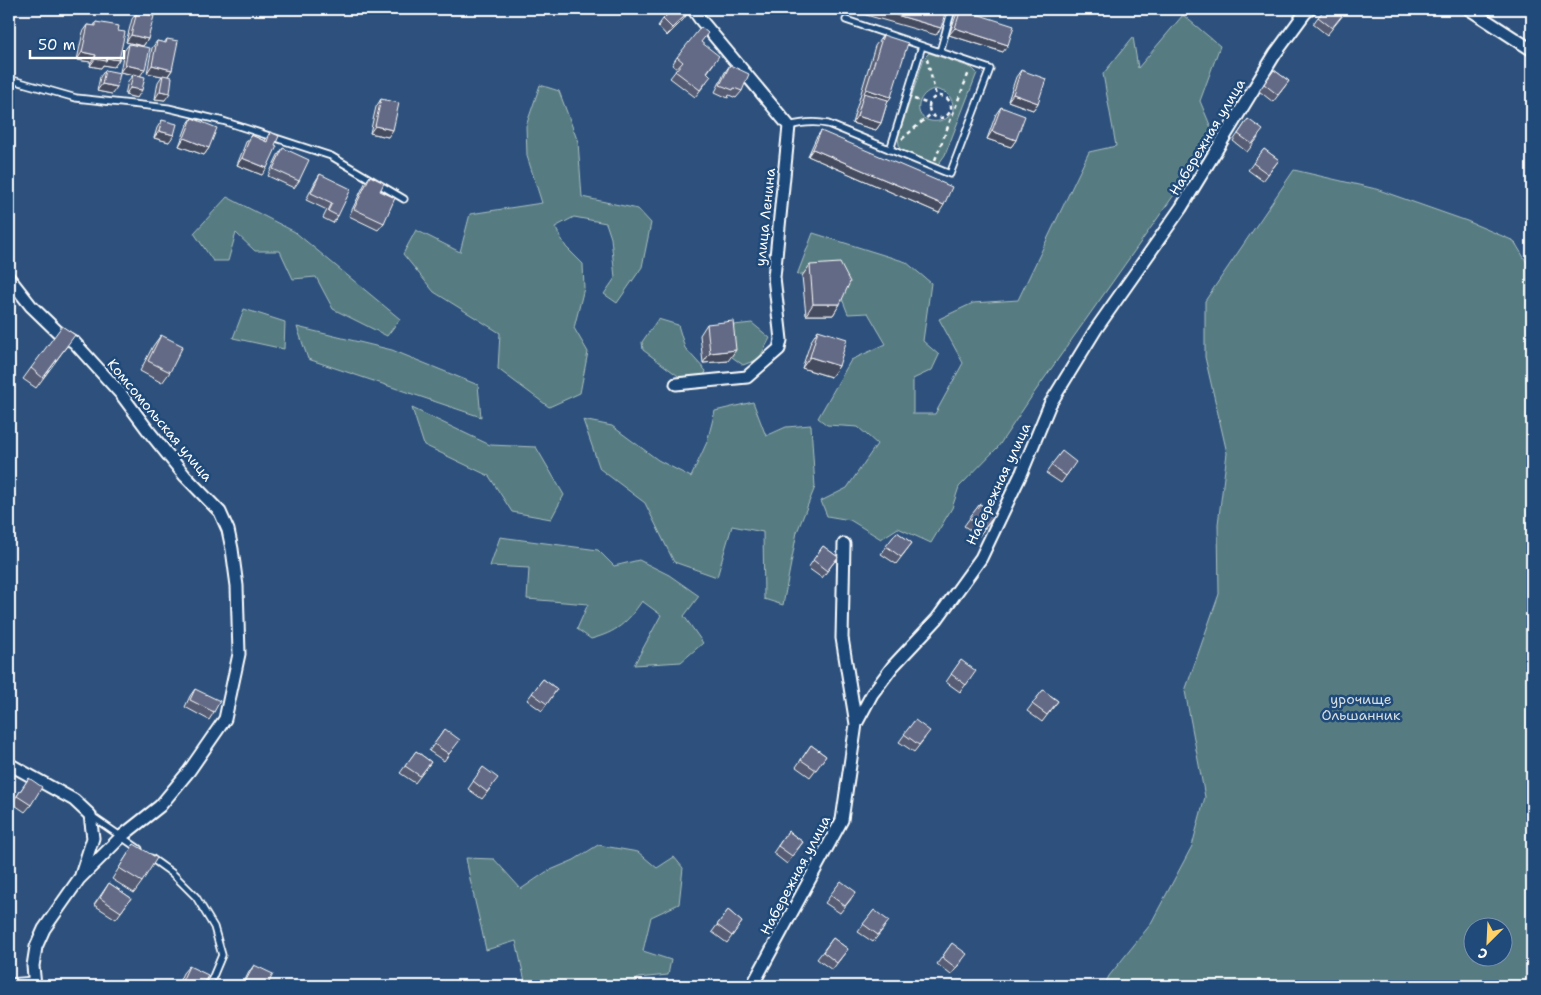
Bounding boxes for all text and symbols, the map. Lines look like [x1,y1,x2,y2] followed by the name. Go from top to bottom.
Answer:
[30,28,124,60] scale bar
[38,35,76,55] text: 50 m
[1165,75,1249,199] street label: Набережная улица
[751,167,779,267] street label: улица Ленина
[103,355,217,485] street label: Комсомольская улица
[962,420,1034,548] street label: Набережная улица
[1322,690,1401,724] park label: урочище Ольшанник
[756,812,834,938] street label: Набережная улица
[1464,918,1514,968] north arrow
[1475,944,1490,964] text: С

